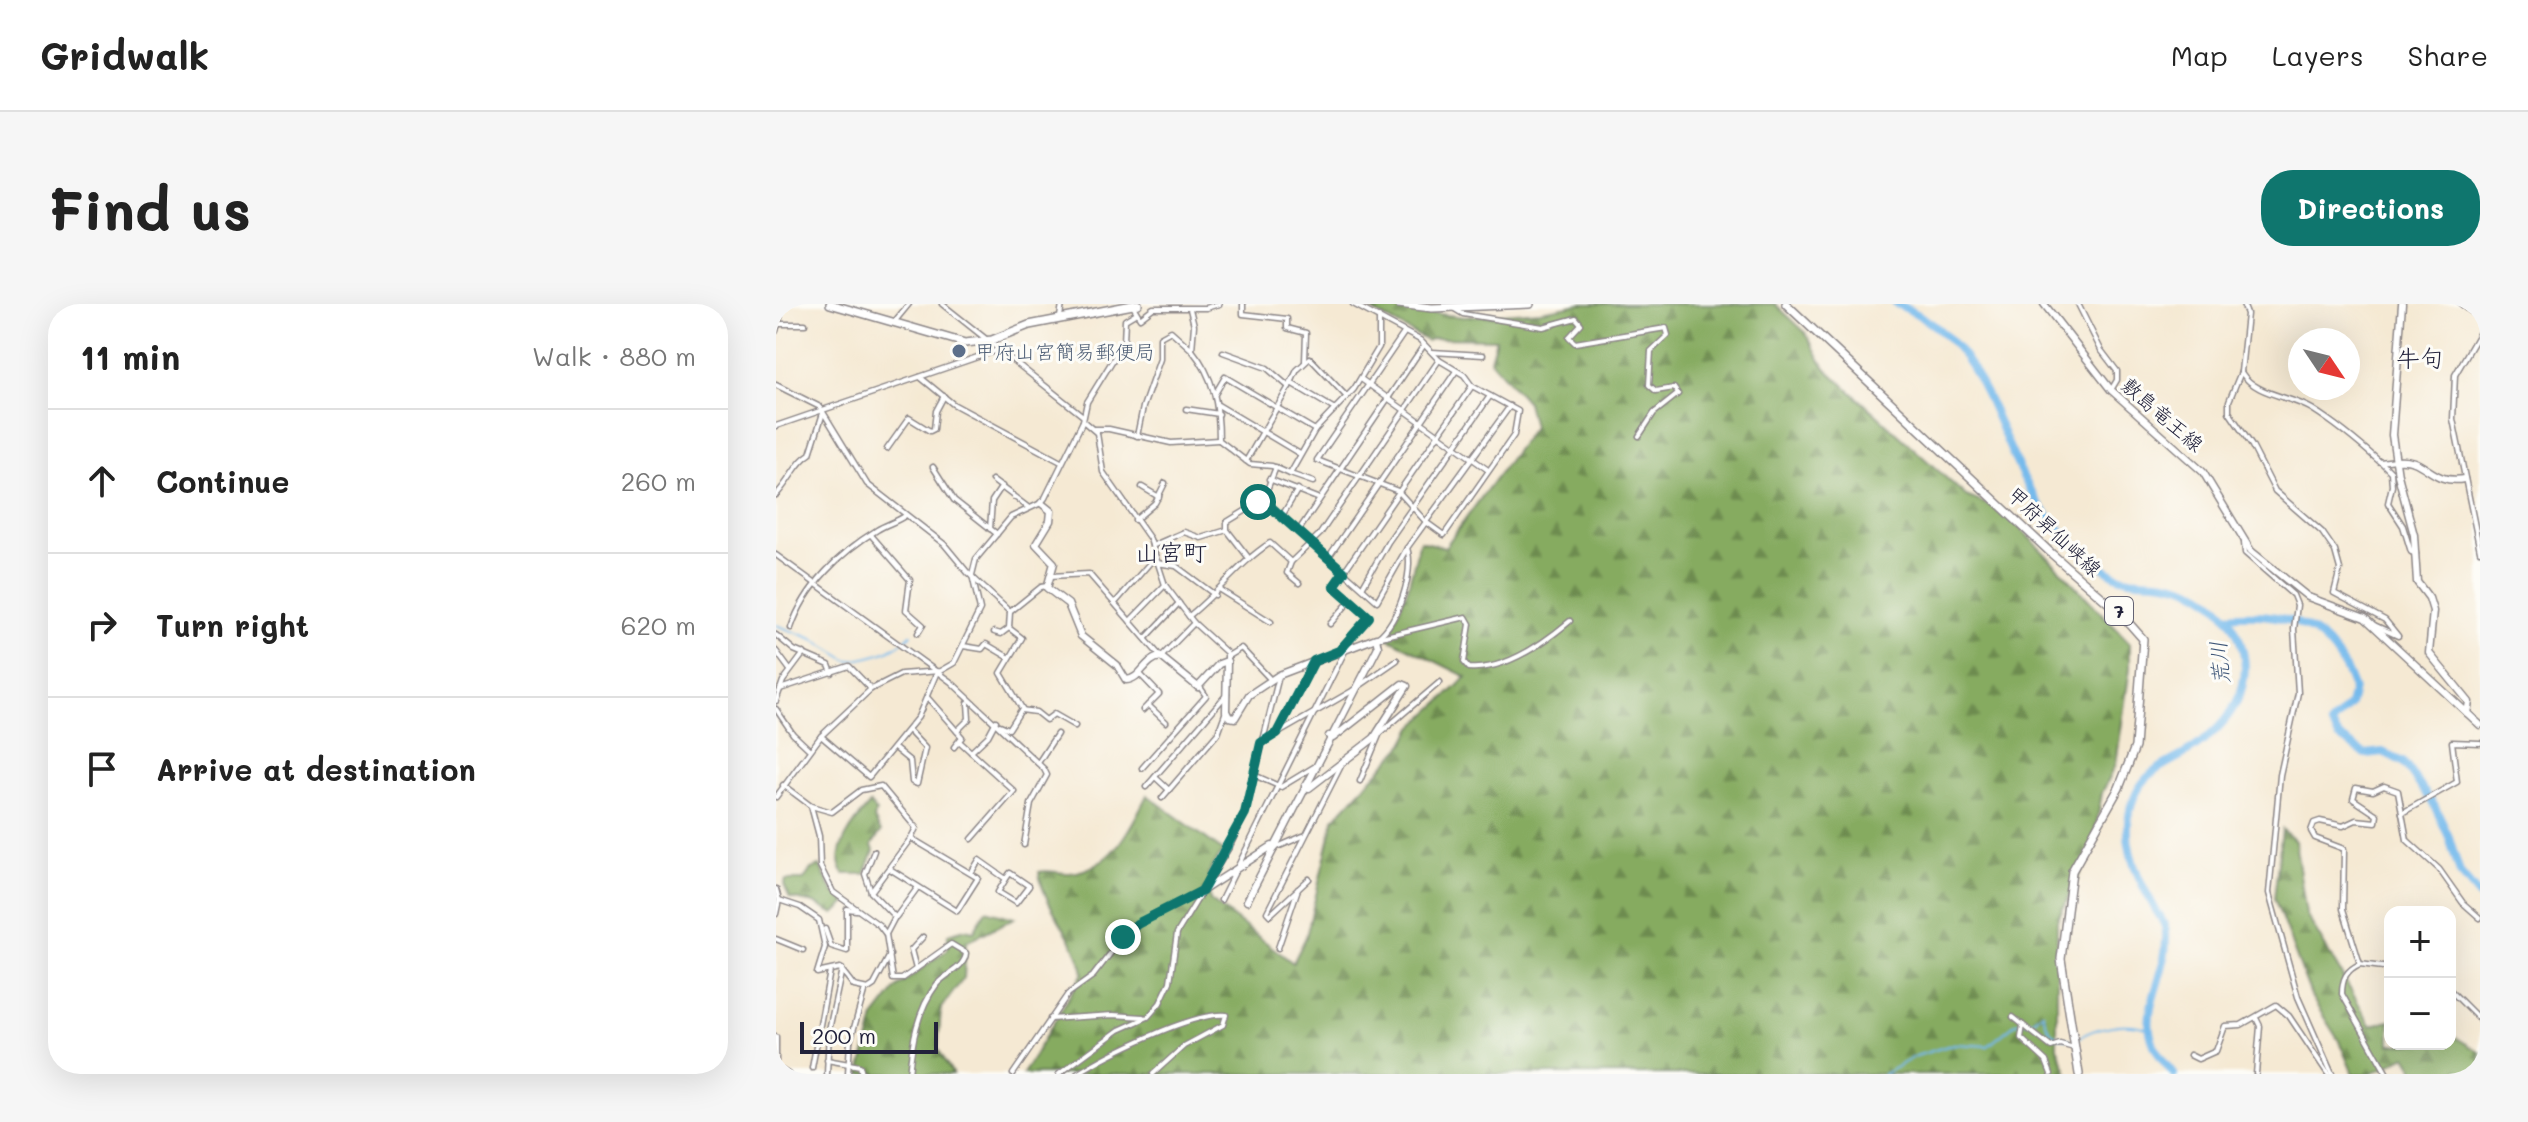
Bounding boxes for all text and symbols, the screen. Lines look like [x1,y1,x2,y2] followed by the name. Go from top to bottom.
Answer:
[40,30,209,80] text: Gridwalk
[2171,37,2228,73] text: Map
[2272,37,2364,73] text: Layers
[2408,37,2488,73] text: Share
[2261,170,2480,246] button: Directions
[48,172,251,245] text: Find us
[2288,328,2360,400] north arrow
[80,334,180,379] text: 11 min
[975,338,1155,364] place label: 甲府山宮簡易郵便局
[532,339,696,373] text: Walk · 880 m
[950,342,968,360] marker: 甲府山宮簡易郵便局
[2396,342,2444,373] district label: 牛句
[2117,371,2209,457] street label: 敷島竜王線
[80,459,124,503] icon: ahead
[156,461,289,501] text: Continue
[621,464,696,498] text: 260 m
[2002,481,2108,581] street label: 甲府昇仙峡線
[1240,484,1276,520] route start
[1135,536,1207,567] district label: 山宮町
[2105,597,2133,625] road number: 7
[80,603,124,647] icon: right
[156,605,309,645] text: Turn right
[621,608,696,642] text: 620 m
[2203,640,2235,686] water label: 荒川
[80,747,124,791] icon: arrive
[156,749,476,789] text: Arrive at destination
[2384,906,2456,1050] map controls
[2384,906,2456,978] button: +
[1105,919,1141,955] route end
[2384,978,2456,1050] button: −
[800,1018,938,1054] scale bar
[812,1021,876,1050] text: 200 m

